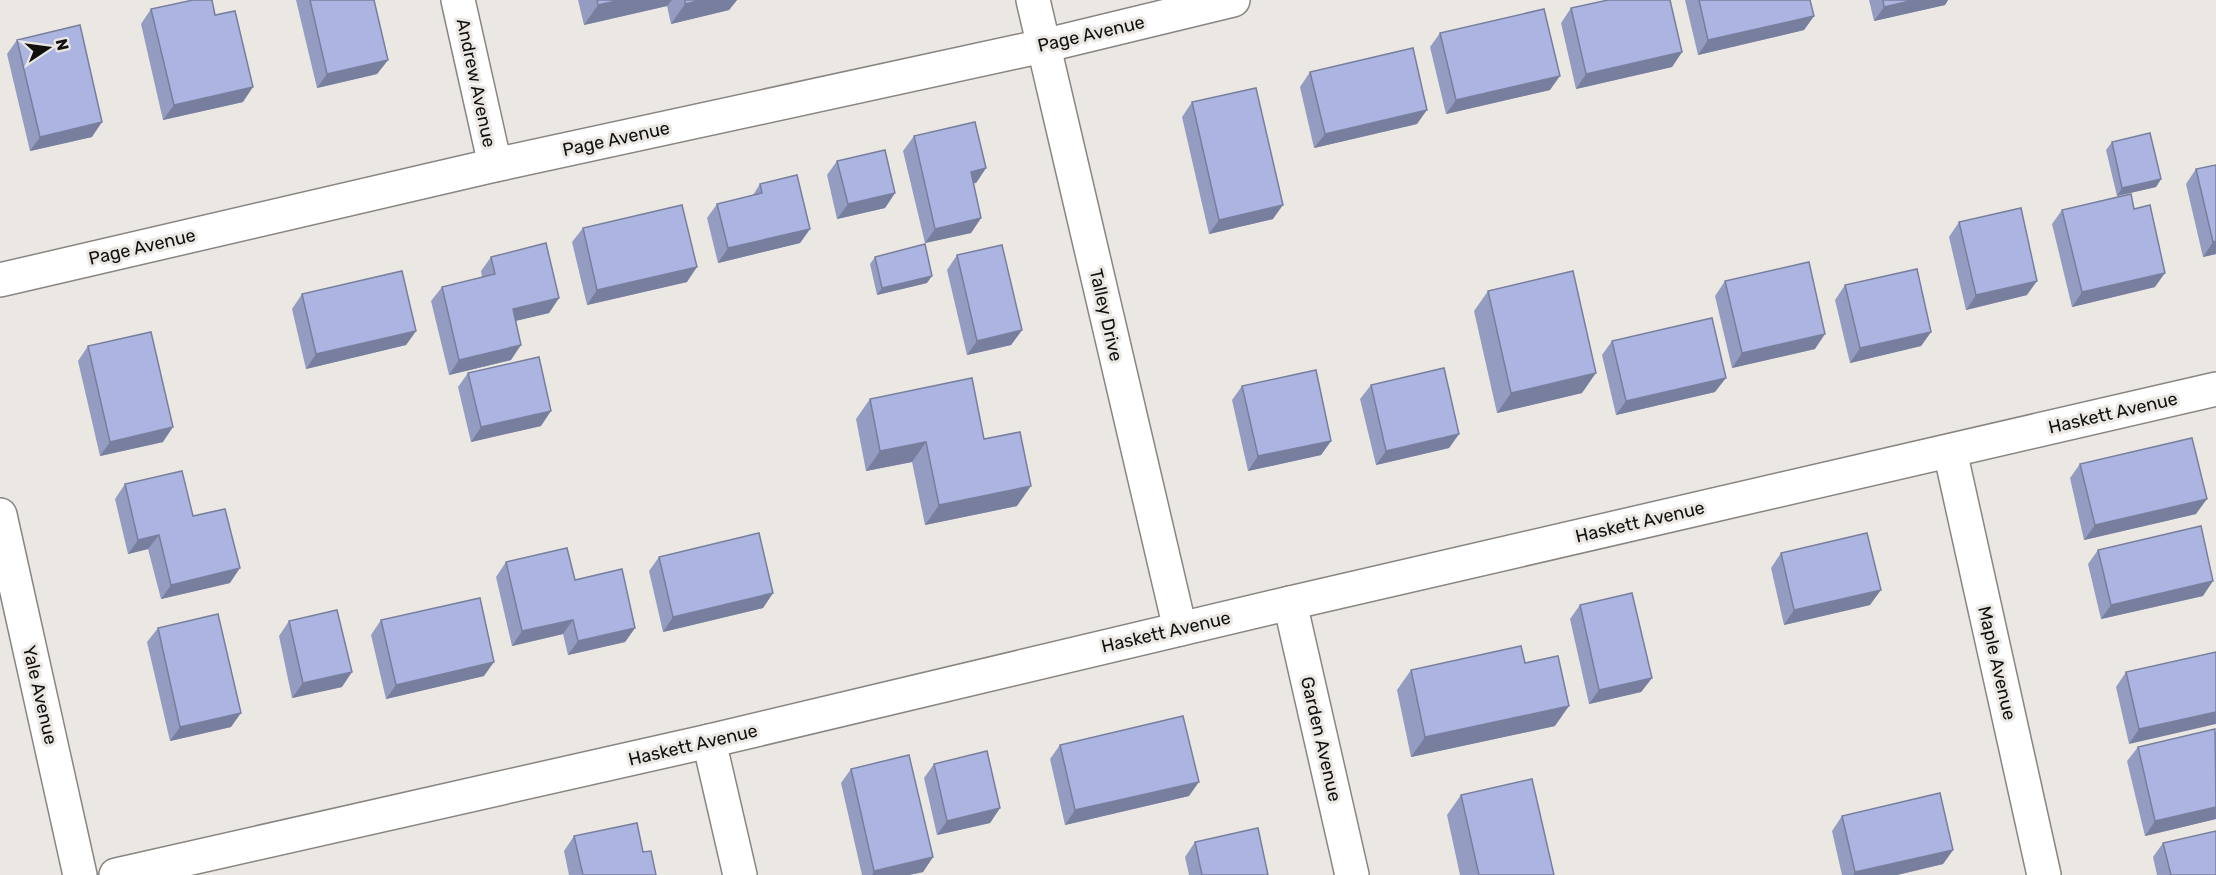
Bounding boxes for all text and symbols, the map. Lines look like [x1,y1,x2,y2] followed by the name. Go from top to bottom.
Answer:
[1035,11,1147,57] street label: Page Avenue
[452,17,500,149] street label: Andrew Avenue
[18,18,78,78] north arrow
[52,37,73,52] text: N
[560,117,672,161] street label: Page Avenue
[86,224,198,270] street label: Page Avenue
[1085,267,1127,363] street label: Talley Drive
[2046,387,2180,439] street label: Haskett Avenue
[1573,496,1707,548] street label: Haskett Avenue
[1973,604,2021,722] street label: Maple Avenue
[1099,606,1233,658] street label: Haskett Avenue
[18,643,62,747] street label: Yale Avenue
[1296,674,1346,804] street label: Garden Avenue
[626,719,760,771] street label: Haskett Avenue

